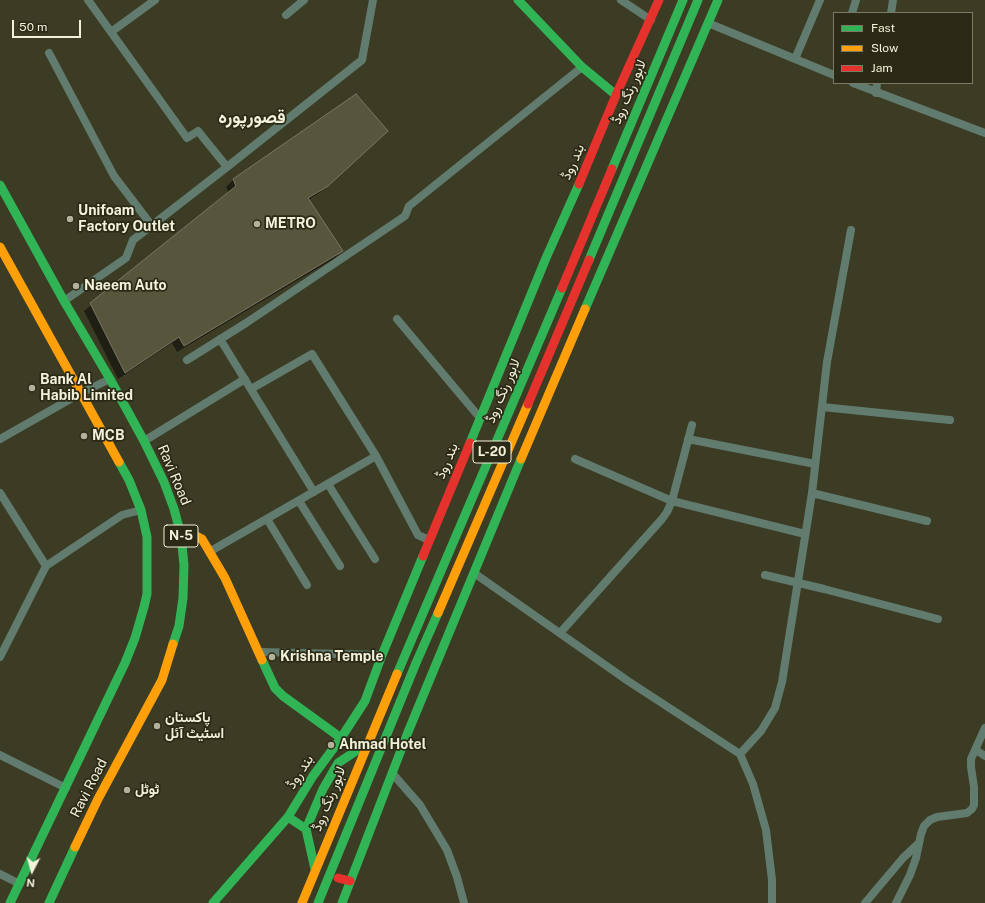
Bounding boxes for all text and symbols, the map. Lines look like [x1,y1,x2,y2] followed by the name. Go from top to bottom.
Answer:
[14,12,83,38] scale bar
[833,12,973,84] legend
[19,20,47,34] text: 50 m
[871,21,895,35] text: Fast
[871,41,898,55] text: Slow
[608,57,650,127] street label: لاہور رنگ روڈ
[871,61,893,75] text: Jam
[218,106,286,128] district label: قصورپورہ
[558,142,588,182] street label: بند روڈ
[78,203,175,236] place label: Unifoam Factory Outlet
[65,214,75,224] marker: Unifoam Factory Outlet
[265,216,316,232] place label: METRO
[252,219,262,229] marker: METRO
[84,278,167,294] place label: Naeem Auto
[71,281,81,291] marker: Naeem Auto
[482,356,524,426] street label: لاہور رنگ روڈ
[40,372,133,404] place label: Bank Al Habib Limited
[27,383,37,393] marker: Bank Al Habib Limited
[92,428,124,444] place label: MCB
[79,431,89,441] marker: MCB
[432,441,462,481] street label: بند روڈ
[473,441,511,463] road number: L-20
[154,442,194,508] street label: Ravi Road
[164,525,198,547] road number: N-5
[280,649,383,665] place label: Krishna Temple
[267,652,277,662] marker: Krishna Temple
[165,710,224,742] place label: پاکستان اسٹیٹ آئل
[152,721,162,731] marker: پاکستان اسٹیٹ آئل
[339,737,426,753] place label: Ahmad Hotel
[326,740,336,750] marker: Ahmad Hotel
[283,752,317,792] street label: بند روڈ
[67,756,111,820] street label: Ravi Road
[308,764,350,834] street label: لاہور رنگ روڈ
[135,782,159,798] place label: ٹوٹل
[122,785,132,795] marker: ٹوٹل
[12,851,52,891] north arrow
[26,877,36,889] text: N

